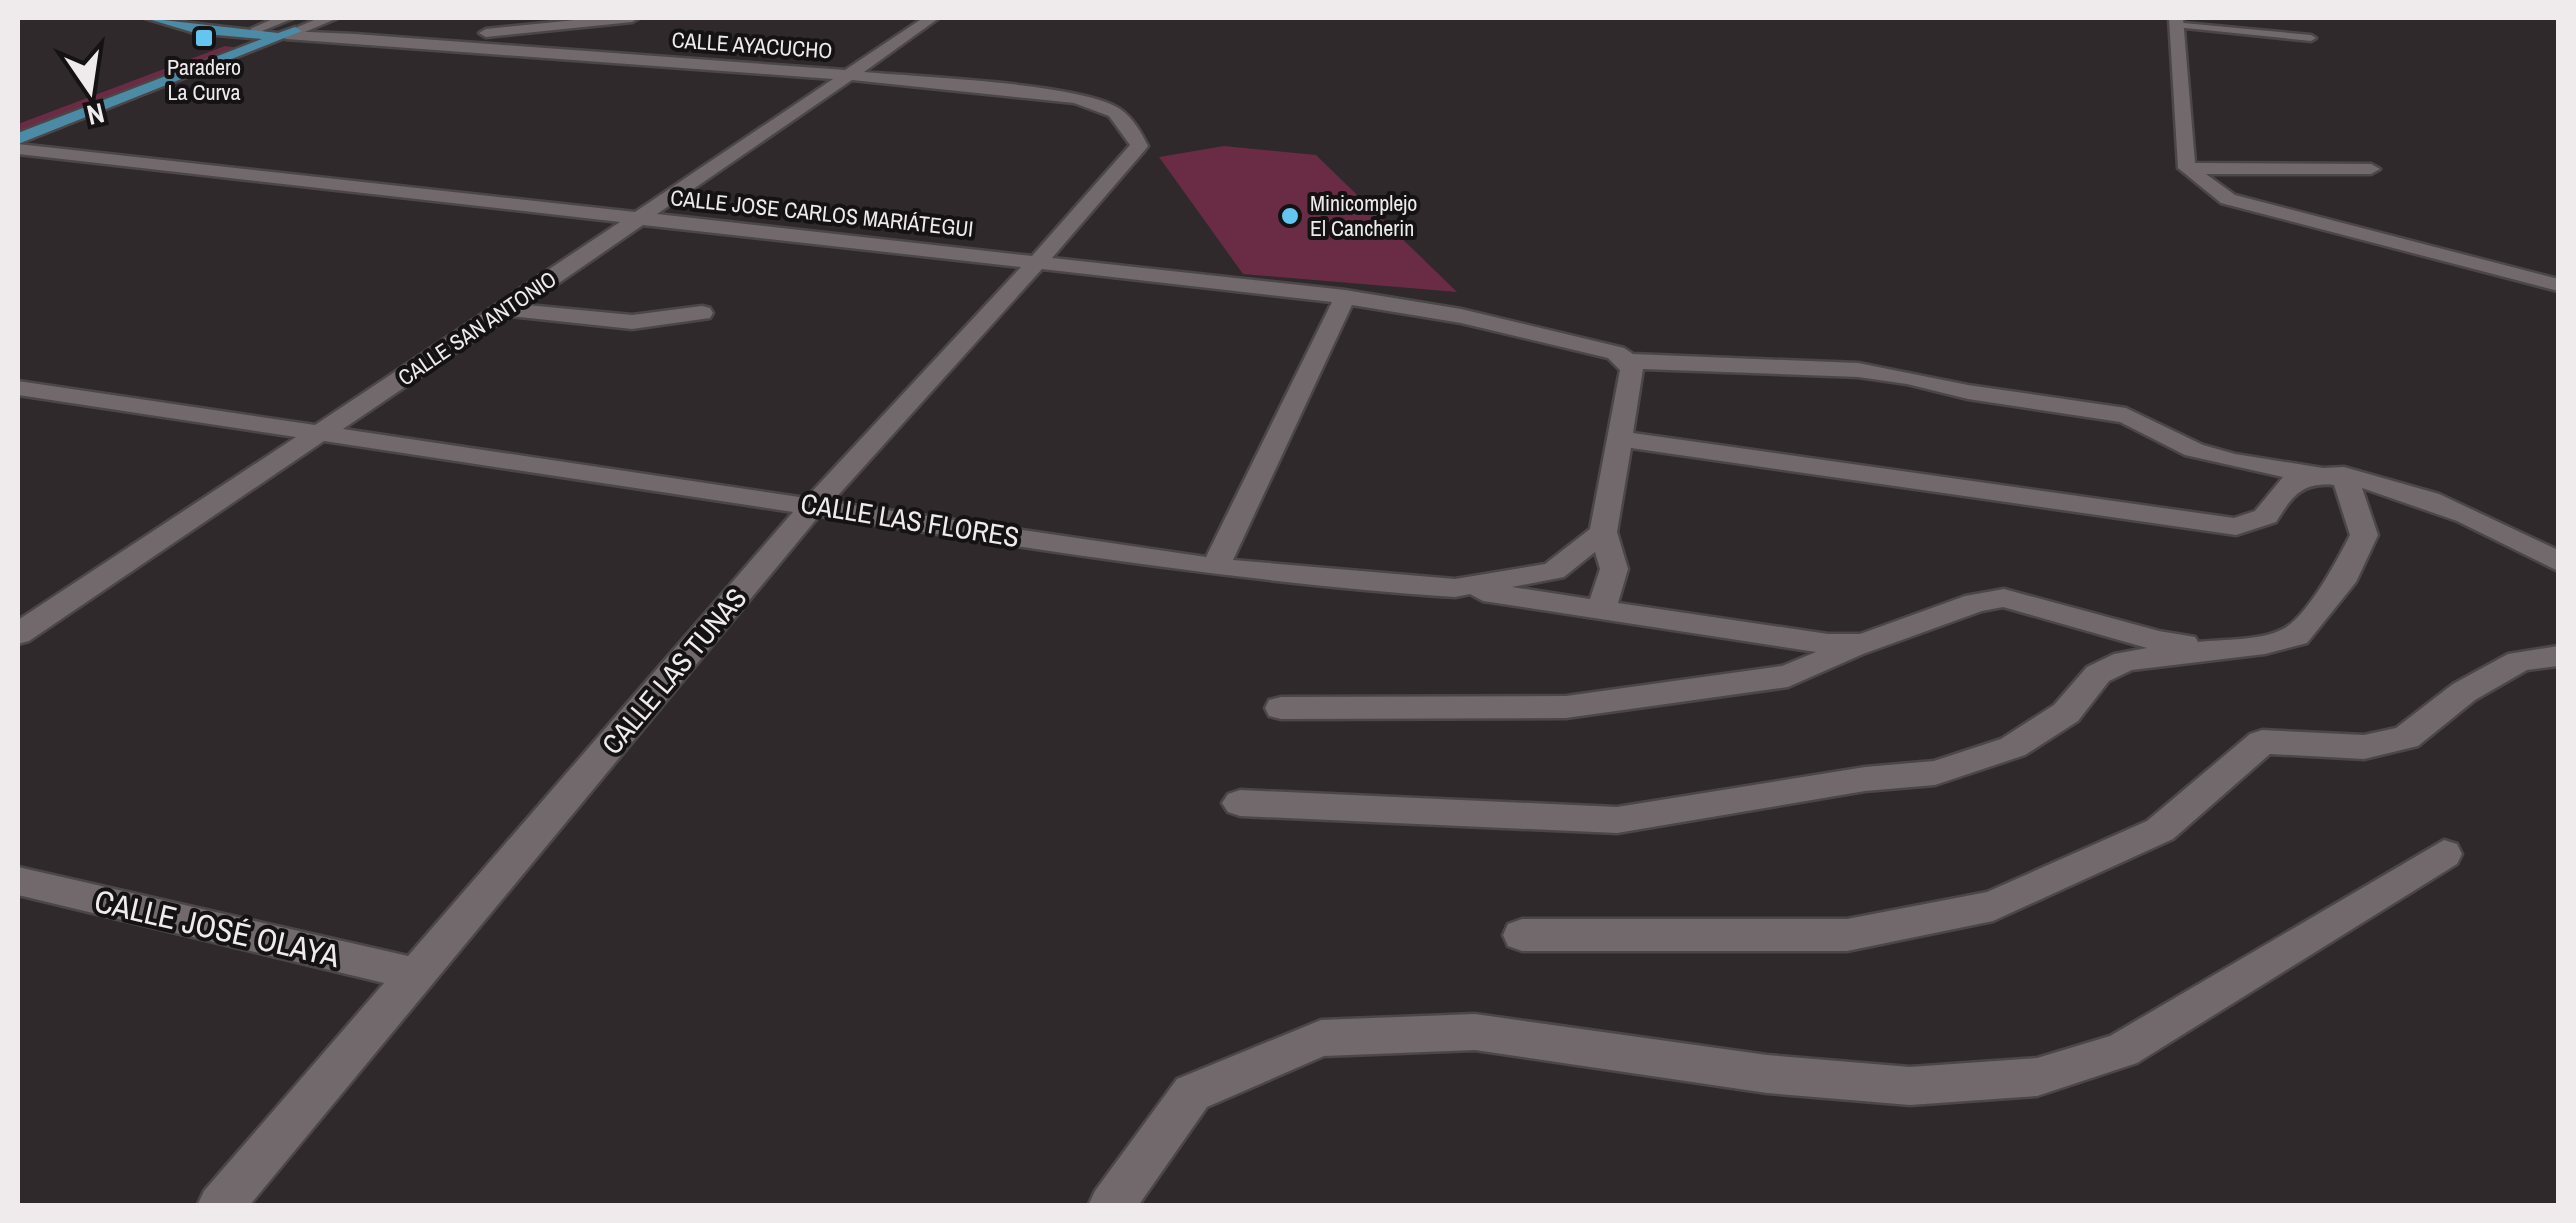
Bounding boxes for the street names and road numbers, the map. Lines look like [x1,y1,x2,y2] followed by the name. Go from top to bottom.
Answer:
[671,24,833,66] street label: CALLE AYACUCHO
[669,182,975,244] street label: CALLE JOSE CARLOS MARIÁTEGUI
[392,264,562,392] street label: CALLE SAN ANTONIO
[798,484,1022,556] street label: CALLE LAS FLORES
[593,580,755,762] street label: CALLE LAS TUNAS
[90,879,344,977] street label: CALLE JOSÉ OLAYA

